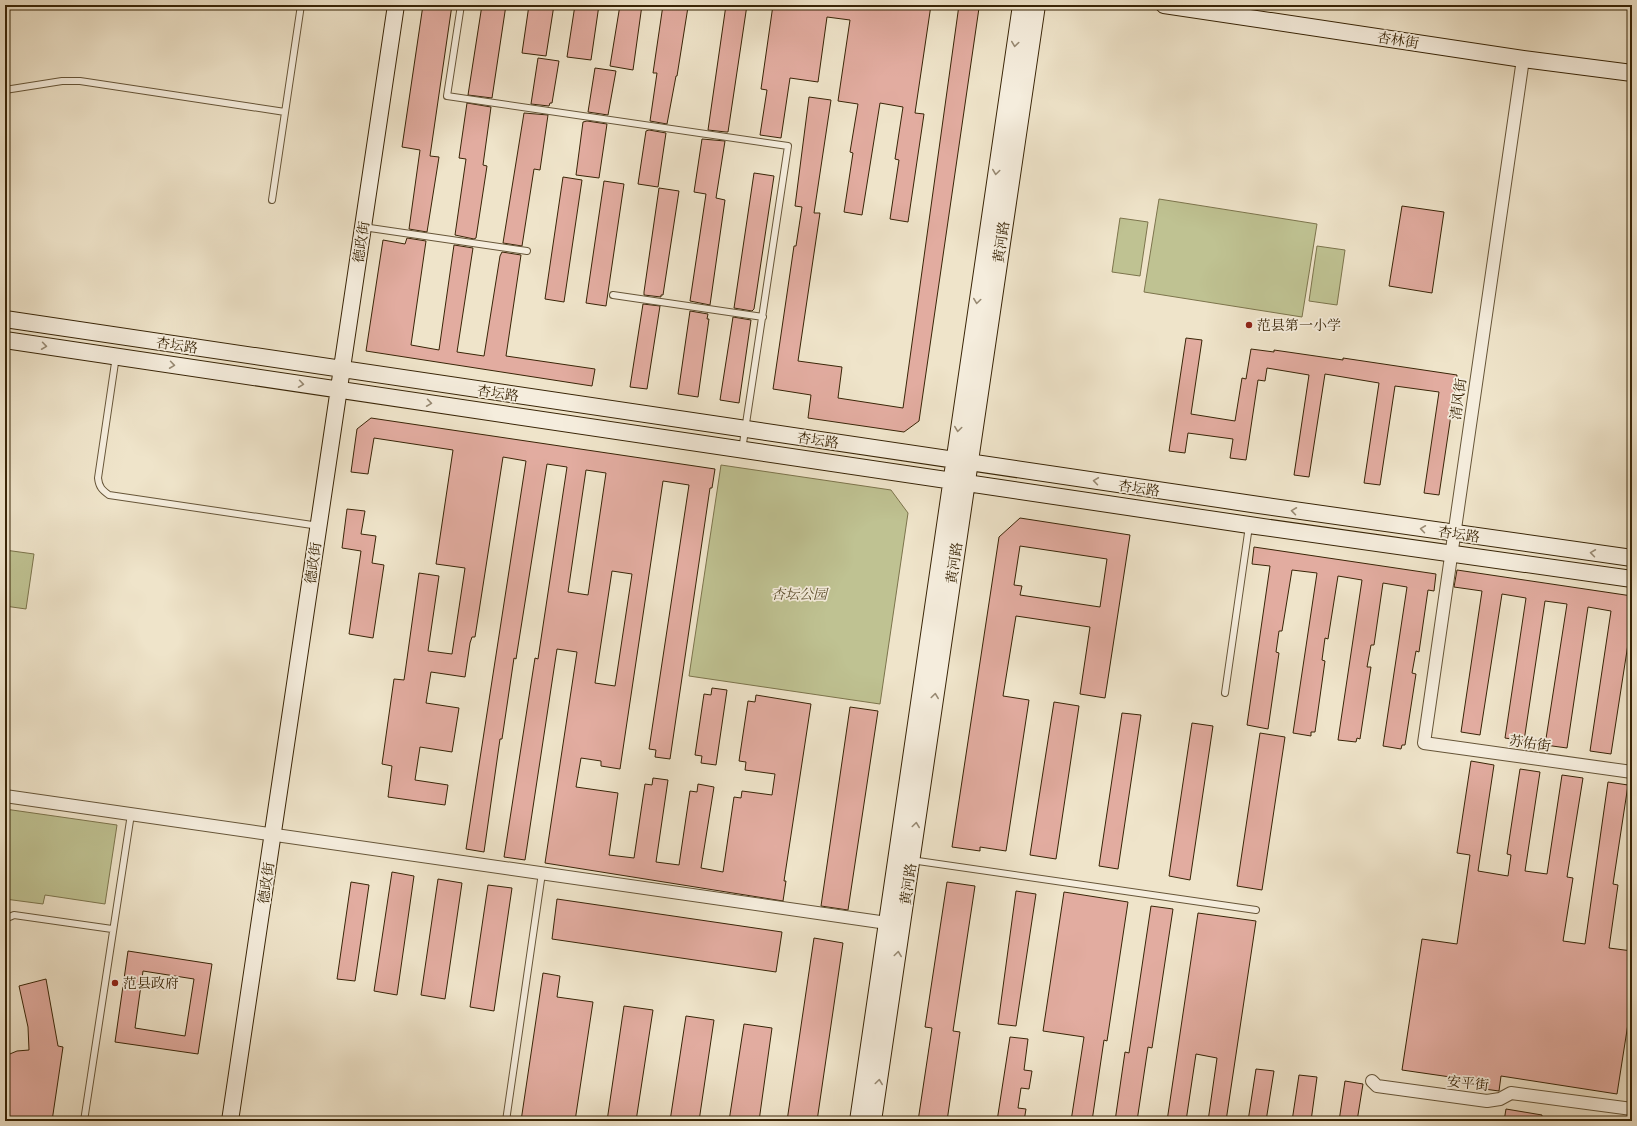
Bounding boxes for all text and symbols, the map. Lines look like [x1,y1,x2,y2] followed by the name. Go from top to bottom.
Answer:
[1376,30,1420,51] street label: 杏林街
[1011,41,1020,47] one-way arrow
[992,169,1001,175] one-way arrow
[351,220,372,264] street label: 德政街
[991,220,1012,264] street label: 黄河路
[973,298,982,304] one-way arrow
[1257,318,1341,333] place label: 范县第一小学
[1244,320,1254,330] marker: 范县第一小学
[155,335,199,356] street label: 杏坛路
[41,341,47,350] one-way arrow
[169,360,175,369] one-way arrow
[1448,377,1469,421] street label: 清风街
[298,379,304,388] one-way arrow
[476,383,520,404] street label: 杏坛路
[426,398,432,407] one-way arrow
[954,426,963,432] one-way arrow
[796,430,840,451] street label: 杏坛路
[1093,477,1100,486] one-way arrow
[1117,478,1161,499] street label: 杏坛路
[1291,507,1297,516] one-way arrow
[1437,524,1481,545] street label: 杏坛路
[1420,525,1426,534] one-way arrow
[303,541,324,585] street label: 德政街
[944,541,965,585] street label: 黄河路
[1590,549,1596,558] one-way arrow
[771,587,829,602] park label: 杏坛公园
[930,693,939,700] one-way arrow
[1508,733,1552,754] street label: 苏佑街
[911,822,920,828] one-way arrow
[256,861,277,905] street label: 德政街
[898,862,919,906] street label: 黄河路
[893,951,902,957] one-way arrow
[123,976,179,991] place label: 范县政府
[110,978,120,988] marker: 范县政府
[1446,1074,1490,1093] street label: 安平街
[874,1079,883,1085] one-way arrow

